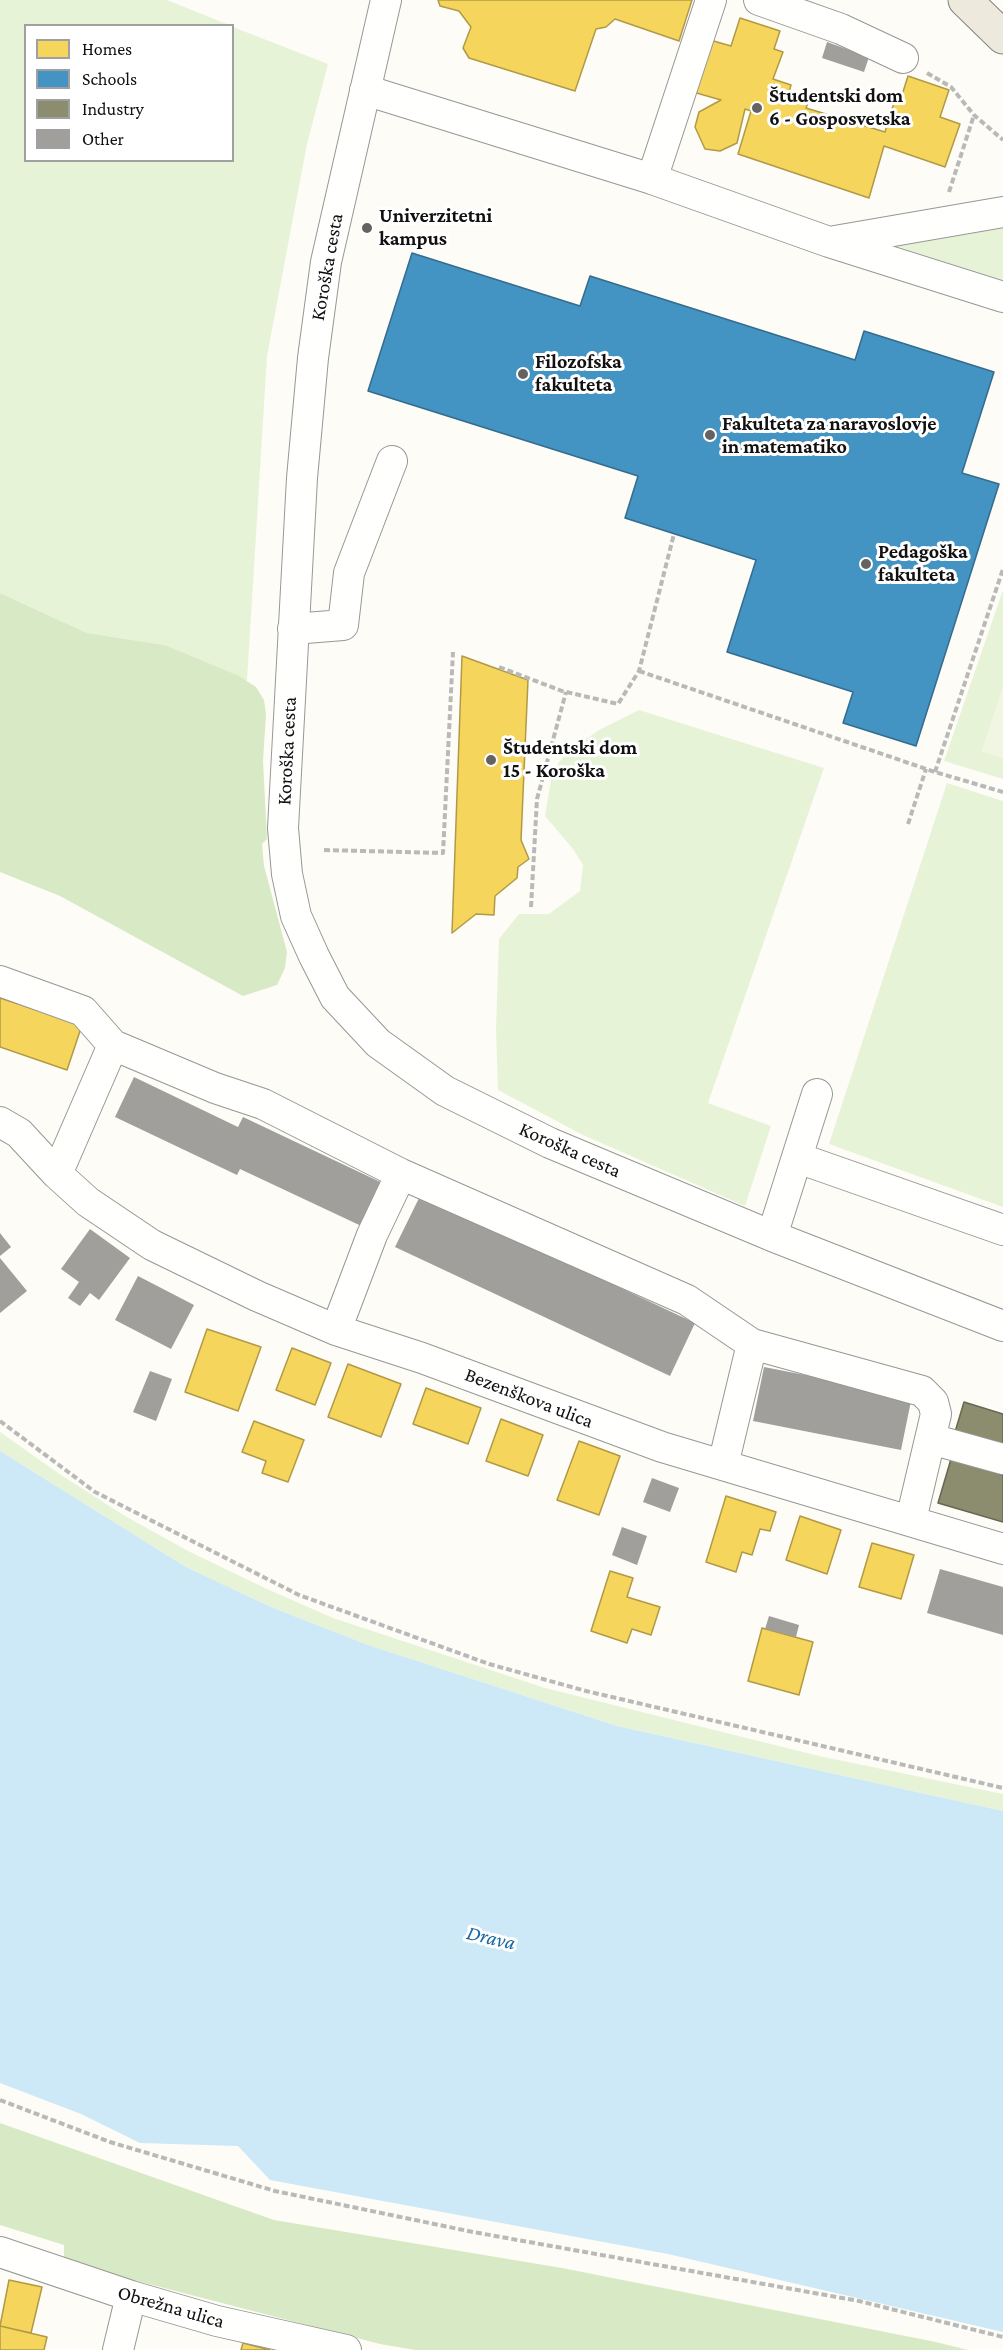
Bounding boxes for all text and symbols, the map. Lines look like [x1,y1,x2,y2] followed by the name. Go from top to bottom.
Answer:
[24,24,234,162] legend
[82,39,132,59] text: Homes
[82,69,137,89] text: Schools
[769,84,911,131] place label: Študentski dom 6 - Gosposvetska
[82,99,144,119] text: Industry
[750,101,764,115] marker: Študentski dom 6 - Gosposvetska
[82,129,124,149] text: Other
[379,204,492,251] place label: Univerzitetni kampus
[306,211,348,323] street label: Koroška cesta
[360,221,374,235] marker: Univerzitetni kampus
[535,350,622,397] place label: Filozofska fakulteta
[516,367,530,381] marker: Filozofska fakulteta
[722,412,937,459] place label: Fakulteta za naravoslovje in matematiko
[703,428,717,442] marker: Fakulteta za naravoslovje in matematiko
[878,540,968,587] place label: Pedagoška fakulteta
[859,557,873,571] marker: Pedagoška fakulteta
[272,696,302,806] street label: Koroška cesta
[503,736,637,783] place label: Študentski dom 15 - Koroška
[484,753,498,767] marker: Študentski dom 15 - Koroška
[515,1117,625,1183] street label: Koroška cesta
[461,1362,597,1434] street label: Bezenškova ulica
[464,1920,518,1956] water label: Drava
[115,2280,227,2334] street label: Obrežna ulica

